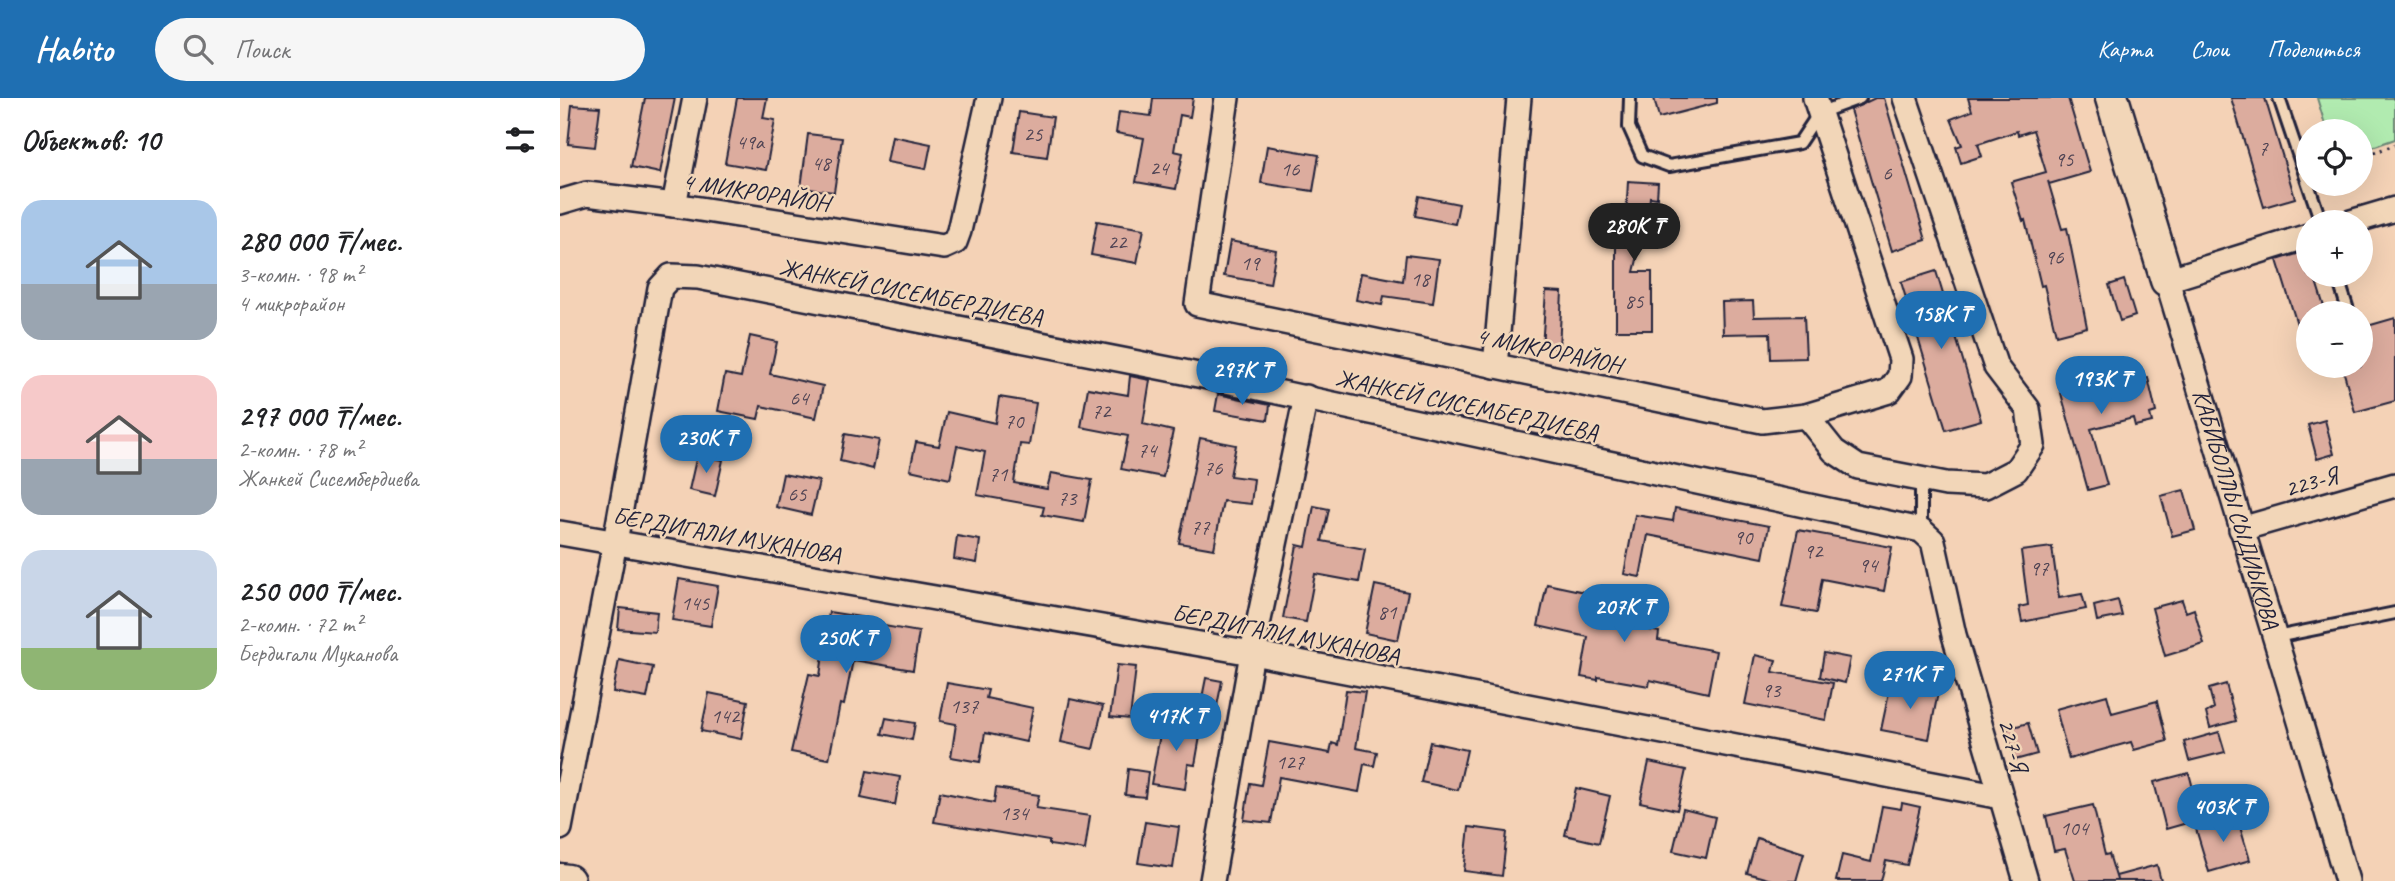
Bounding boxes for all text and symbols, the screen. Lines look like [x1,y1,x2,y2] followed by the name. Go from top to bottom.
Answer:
[155,18,645,81] search box
[35,28,113,70] text: Habito
[179,30,217,68] icon: search
[235,33,290,66] text: Поиск
[2098,34,2152,64] text: Карта
[2190,34,2229,64] text: Слои
[2267,34,2360,64] text: Поделиться
[2296,119,2373,378] map controls
[2296,119,2373,196] button: locate
[21,121,160,159] text: Объектов: 10
[501,121,539,159] icon: filters
[1024,121,1044,147] house number: 25
[736,129,766,155] house number: 49а
[2258,135,2269,161] house number: 7
[2055,146,2075,172] house number: 95
[812,150,833,176] house number: 48
[1150,155,1171,181] house number: 24
[1281,156,1300,182] house number: 16
[1882,160,1892,186] house number: 6
[681,166,836,219] street label: 4 МИКРОРАЙОН
[1577,204,1691,263] pin: 280K ₸
[2296,210,2373,287] button: +
[1604,211,1664,240] text: 280K ₸
[238,222,402,260] text: 280 000 ₸/мес.
[77,228,161,312] icon: home
[1108,229,1128,255] house number: 22
[2045,244,2064,270] house number: 96
[1241,250,1261,276] house number: 19
[777,252,1046,332] street label: ЖАНКЕЙ СИСЕМБЕРДИЕВА
[238,260,362,289] text: 3-комн. · 98 m²
[1411,266,1432,292] house number: 18
[1625,288,1645,314] house number: 85
[238,289,344,318] text: 4 микрорайон
[1884,292,1998,351] pin: 158K ₸
[1911,299,1971,328] text: 158K ₸
[2296,301,2373,378] button: −
[1473,320,1629,381] street label: 4 МИКРОРАЙОН
[1185,348,1299,407] pin: 297K ₸
[1212,355,1272,384] text: 297K ₸
[2044,356,2158,416] pin: 193K ₸
[1333,363,1602,448] street label: ЖАНКЕЙ СИСЕМБЕРДИЕВА
[2071,364,2131,393] text: 193K ₸
[790,385,811,411] house number: 64
[2186,386,2287,633] street label: КАБИБОЛЛЫ СЫДИЫКОВА
[238,397,401,435] text: 297 000 ₸/мес.
[1092,398,1112,424] house number: 72
[77,403,161,487] icon: home
[1005,408,1025,434] house number: 70
[649,416,763,475] pin: 230K ₸
[676,423,736,452] text: 230K ₸
[238,435,362,464] text: 2-комн. · 78 m²
[1138,437,1159,463] house number: 74
[1204,455,1223,481] house number: 76
[2281,459,2344,504] street label: 223-Я
[989,461,1009,487] house number: 71
[238,464,418,493] text: Жанкей Сисембердиева
[788,481,808,507] house number: 65
[1058,485,1078,511] house number: 73
[611,500,844,570] street label: БЕРДИГАЛИ МУКАНОВА
[1191,514,1211,540] house number: 77
[1734,524,1754,550] house number: 90
[1804,538,1824,564] house number: 92
[1859,552,1880,578] house number: 94
[2030,555,2050,581] house number: 97
[238,572,401,610] text: 250 000 ₸/мес.
[77,578,161,662] icon: home
[1567,584,1681,644] pin: 207K ₸
[681,590,711,616] house number: 145
[1594,592,1654,621] text: 207K ₸
[1170,597,1403,671] street label: БЕРДИГАЛИ МУКАНОВА
[1378,599,1398,625] house number: 81
[238,610,362,639] text: 2-комн. · 72 m²
[789,616,903,675] pin: 250K ₸
[816,623,876,652] text: 250K ₸
[238,639,397,668] text: Бердигали Муканова
[1853,652,1967,711] pin: 271K ₸
[1880,659,1940,688] text: 271K ₸
[1762,677,1782,703] house number: 93
[950,693,980,719] house number: 137
[1119,694,1233,753] pin: 417K ₸
[1146,701,1206,730] text: 417K ₸
[711,703,741,729] house number: 142
[1991,715,2036,778] street label: 227-Я
[1276,749,1306,775] house number: 127
[2166,784,2280,844] pin: 403K ₸
[2193,792,2253,821] text: 403K ₸
[1000,800,1031,826] house number: 134
[2060,815,2091,841] house number: 104

